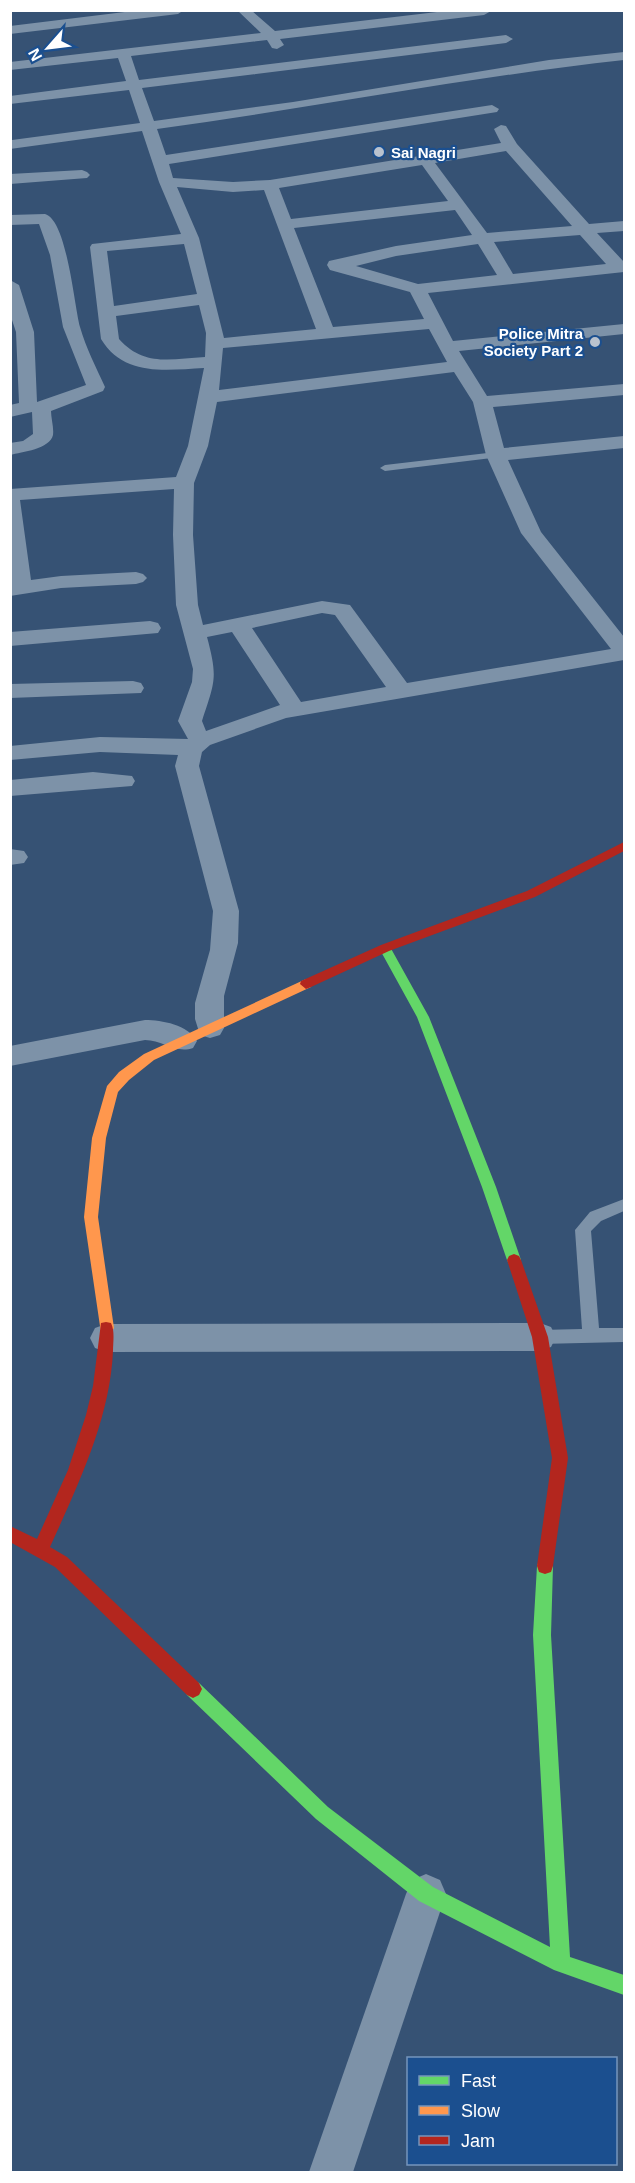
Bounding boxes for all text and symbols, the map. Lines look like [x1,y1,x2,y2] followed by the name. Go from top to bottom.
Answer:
[18,18,78,78] north arrow
[25,46,45,64] text: N
[391,144,456,161] place label: Sai Nagri
[372,145,386,159] marker: Sai Nagri
[484,325,584,359] place label: Police Mitra Society Part 2
[588,335,602,349] marker: Police Mitra Society Part 2
[407,2057,617,2165] legend
[461,2071,496,2091] text: Fast
[461,2101,501,2121] text: Slow
[461,2131,495,2151] text: Jam

